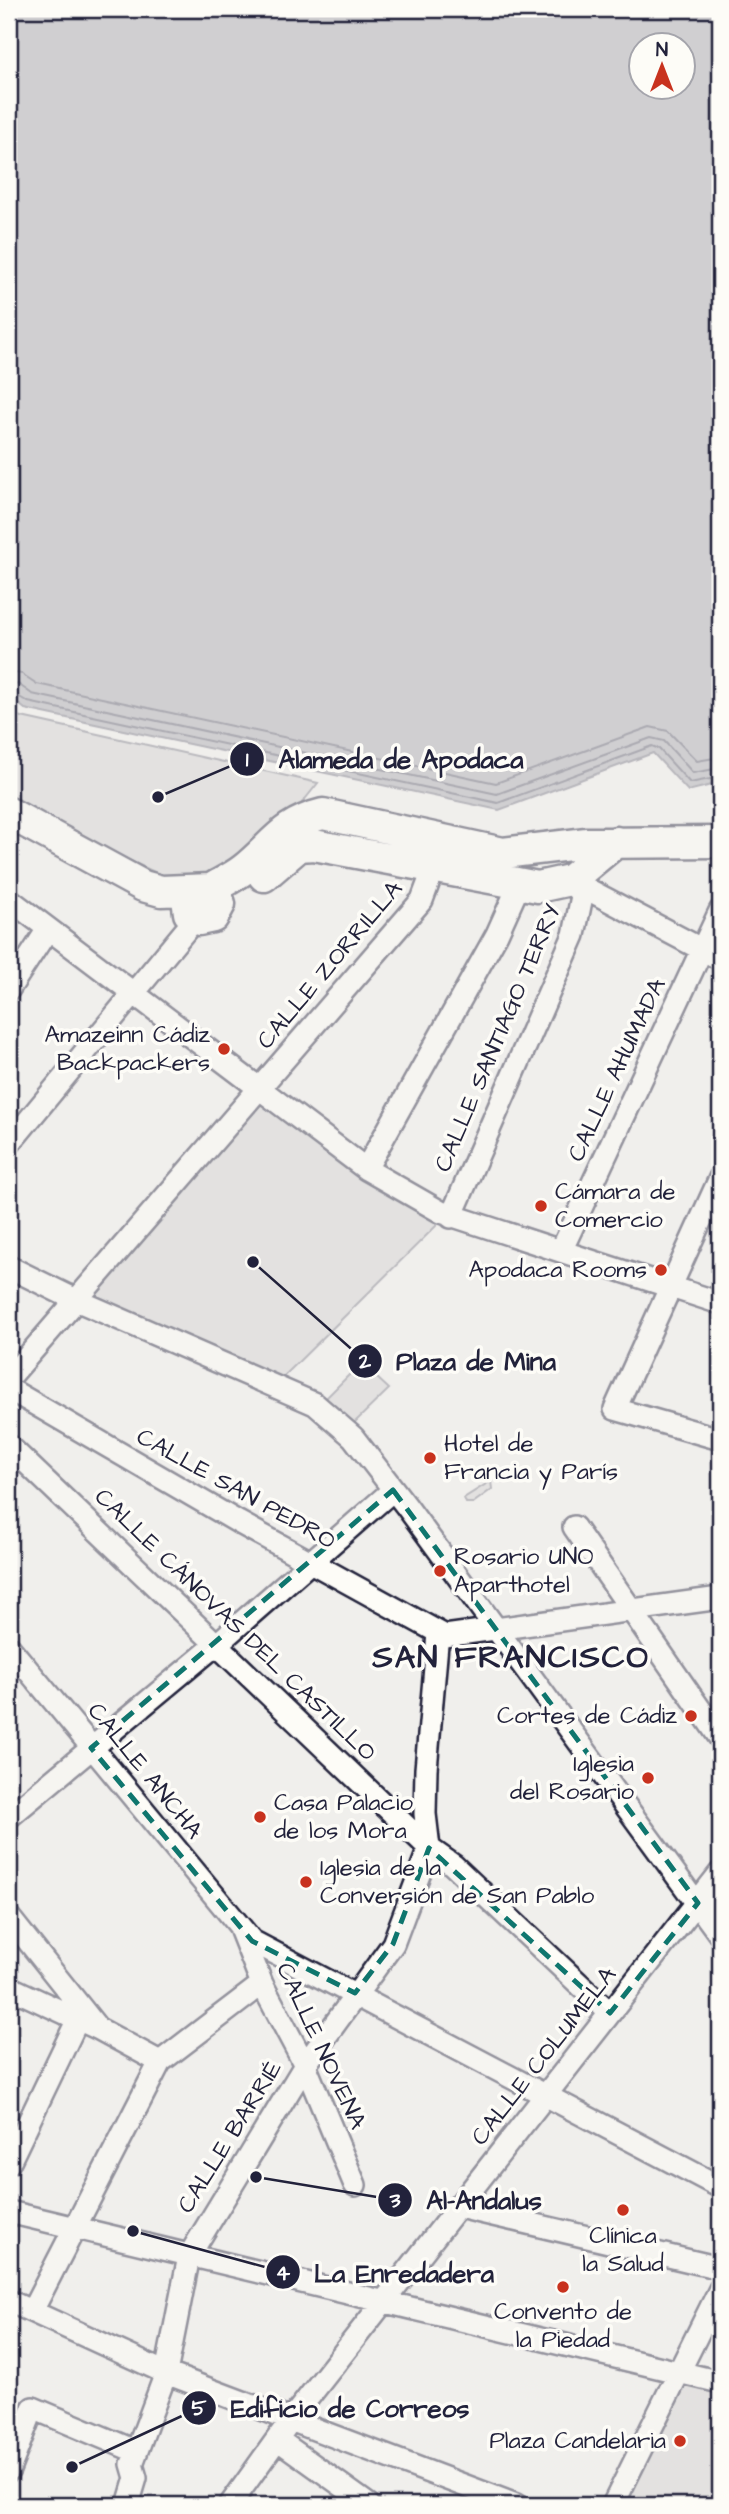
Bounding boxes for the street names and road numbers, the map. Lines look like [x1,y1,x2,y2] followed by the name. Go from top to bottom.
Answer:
[249,873,411,1057] street label: CALLE ZORRILLA
[426,899,570,1177] street label: CALLE SANTIAGO TERRY
[560,973,674,1167] street label: CALLE AHUMADA
[130,1420,342,1558] street label: CALLE SAN PEDRO
[86,1481,384,1769] street label: CALLE CÁNOVAS DEL CASTILLO
[79,1696,211,1846] street label: CALLE ANCHA
[268,1957,374,2135] street label: CALLE NOVENA
[463,1959,625,2153] street label: CALLE COLUMELA
[170,2054,290,2220] street label: CALLE BARRIÉ

